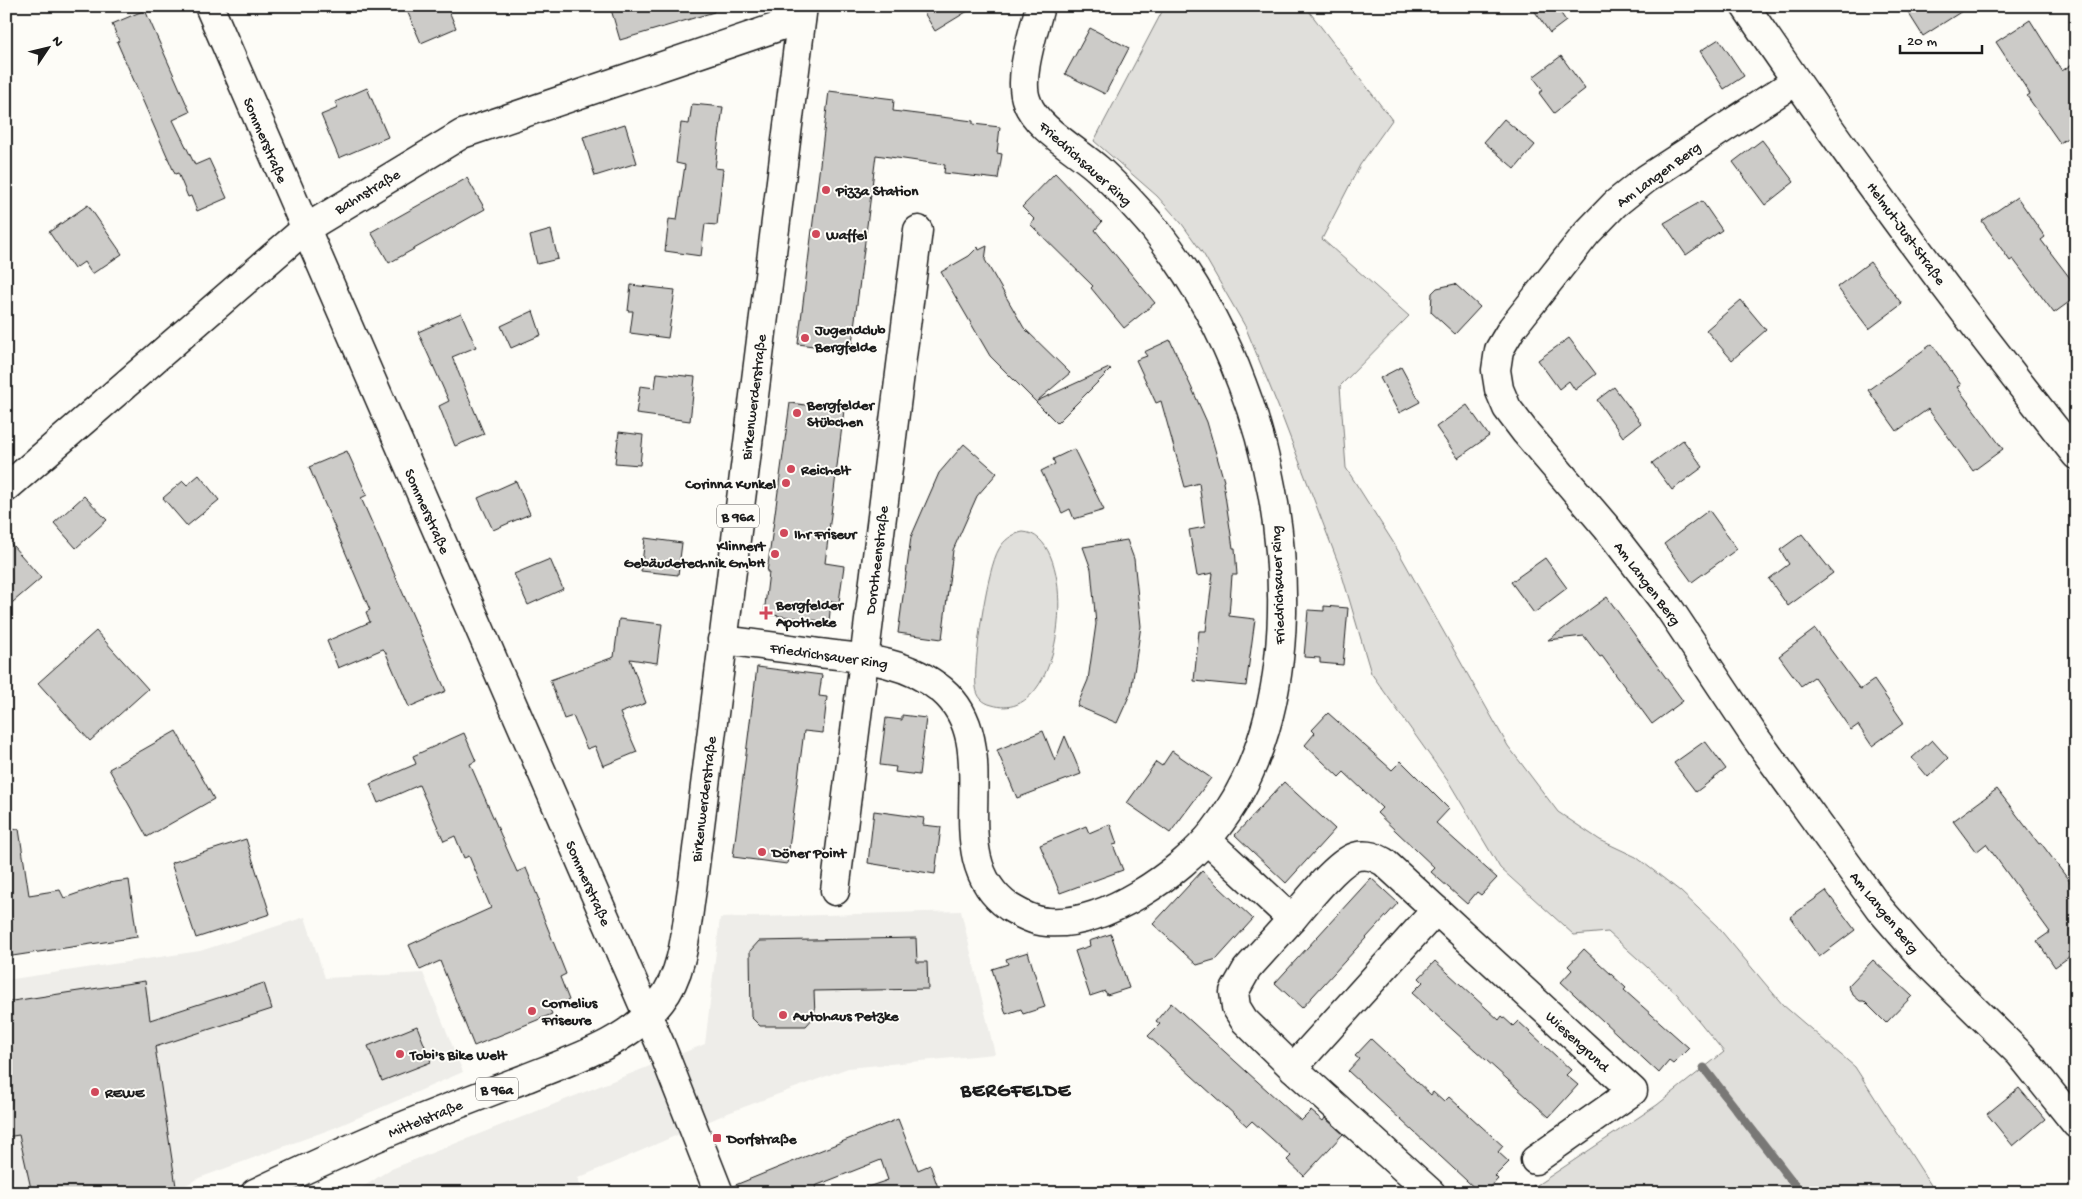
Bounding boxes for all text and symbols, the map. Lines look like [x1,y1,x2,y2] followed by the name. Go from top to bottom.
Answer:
[22,22,72,72] north arrow
[1900,22,1982,54] scale bar
[47,33,66,51] text: N
[1907,33,1937,51] text: 20 m
[238,95,290,187] street label: Sommerstraße
[1034,117,1135,211] street label: Friedrichsauer Ring
[1613,139,1705,212] street label: Am Langen Berg
[331,166,404,220] street label: Bahnstraße
[1862,179,1949,289] street label: Helmut-Just-Straße
[835,183,919,201] place label: Pizza Station
[820,184,832,196] marker: Pizza Station
[825,227,868,245] place label: Waffel
[810,228,822,240] marker: Waffel
[814,322,886,357] place label: Jugendclub Bergfelde
[799,332,811,344] marker: Jugendclub Bergfelde
[738,333,772,462] street label: Birkenwerderstraße
[806,397,875,432] place label: Bergfelder Stübchen
[791,407,803,419] marker: Bergfelder Stübchen
[800,462,852,480] place label: Reichelt
[785,463,797,475] marker: Reichelt
[399,466,453,557] street label: Sommerstraße
[684,476,777,494] place label: Corinna Kunkel
[780,477,792,489] marker: Corinna Kunkel
[717,504,759,528] road number: B 96a
[862,505,894,617] street label: Dorotheenstraße
[1268,525,1290,646] street label: Friedrichsauer Ring
[794,526,858,544] place label: Ihr Friseur
[778,527,790,539] marker: Ihr Friseur
[624,538,767,573] place label: Klinnert Gebäudetechnik GmbH
[1609,539,1684,630] street label: Am Langen Berg
[769,548,781,560] marker: Klinnert Gebäudetechnik GmbH
[775,597,844,632] place label: Bergfelder Apotheke
[760,607,772,619] marker: Bergfelder Apotheke
[768,640,889,674] street label: Friedrichsauer Ring
[688,735,722,864] street label: Birkenwerderstraße
[560,838,614,929] street label: Sommerstraße
[770,845,848,863] place label: Döner Point
[756,846,768,858] marker: Döner Point
[1845,869,1922,958] street label: Am Langen Berg
[541,995,599,1030] place label: Cornelius Friseure
[526,1005,538,1017] marker: Cornelius Friseure
[792,1008,900,1026] place label: Autohaus Petzke
[1541,1008,1613,1077] street label: Wiesengrund
[777,1009,789,1021] marker: Autohaus Petzke
[409,1047,508,1065] place label: Tobi's Bike Welt
[394,1048,406,1060] marker: Tobi's Bike Welt
[476,1078,518,1100] road number: B 96a
[960,1081,1072,1104] district label: BERGFELDE
[104,1085,146,1103] place label: REWE
[89,1086,101,1098] marker: REWE
[386,1097,466,1143] street label: Mittelstraße
[725,1131,798,1149] place label: Dorfstraße
[711,1132,723,1144] marker: Dorfstraße

